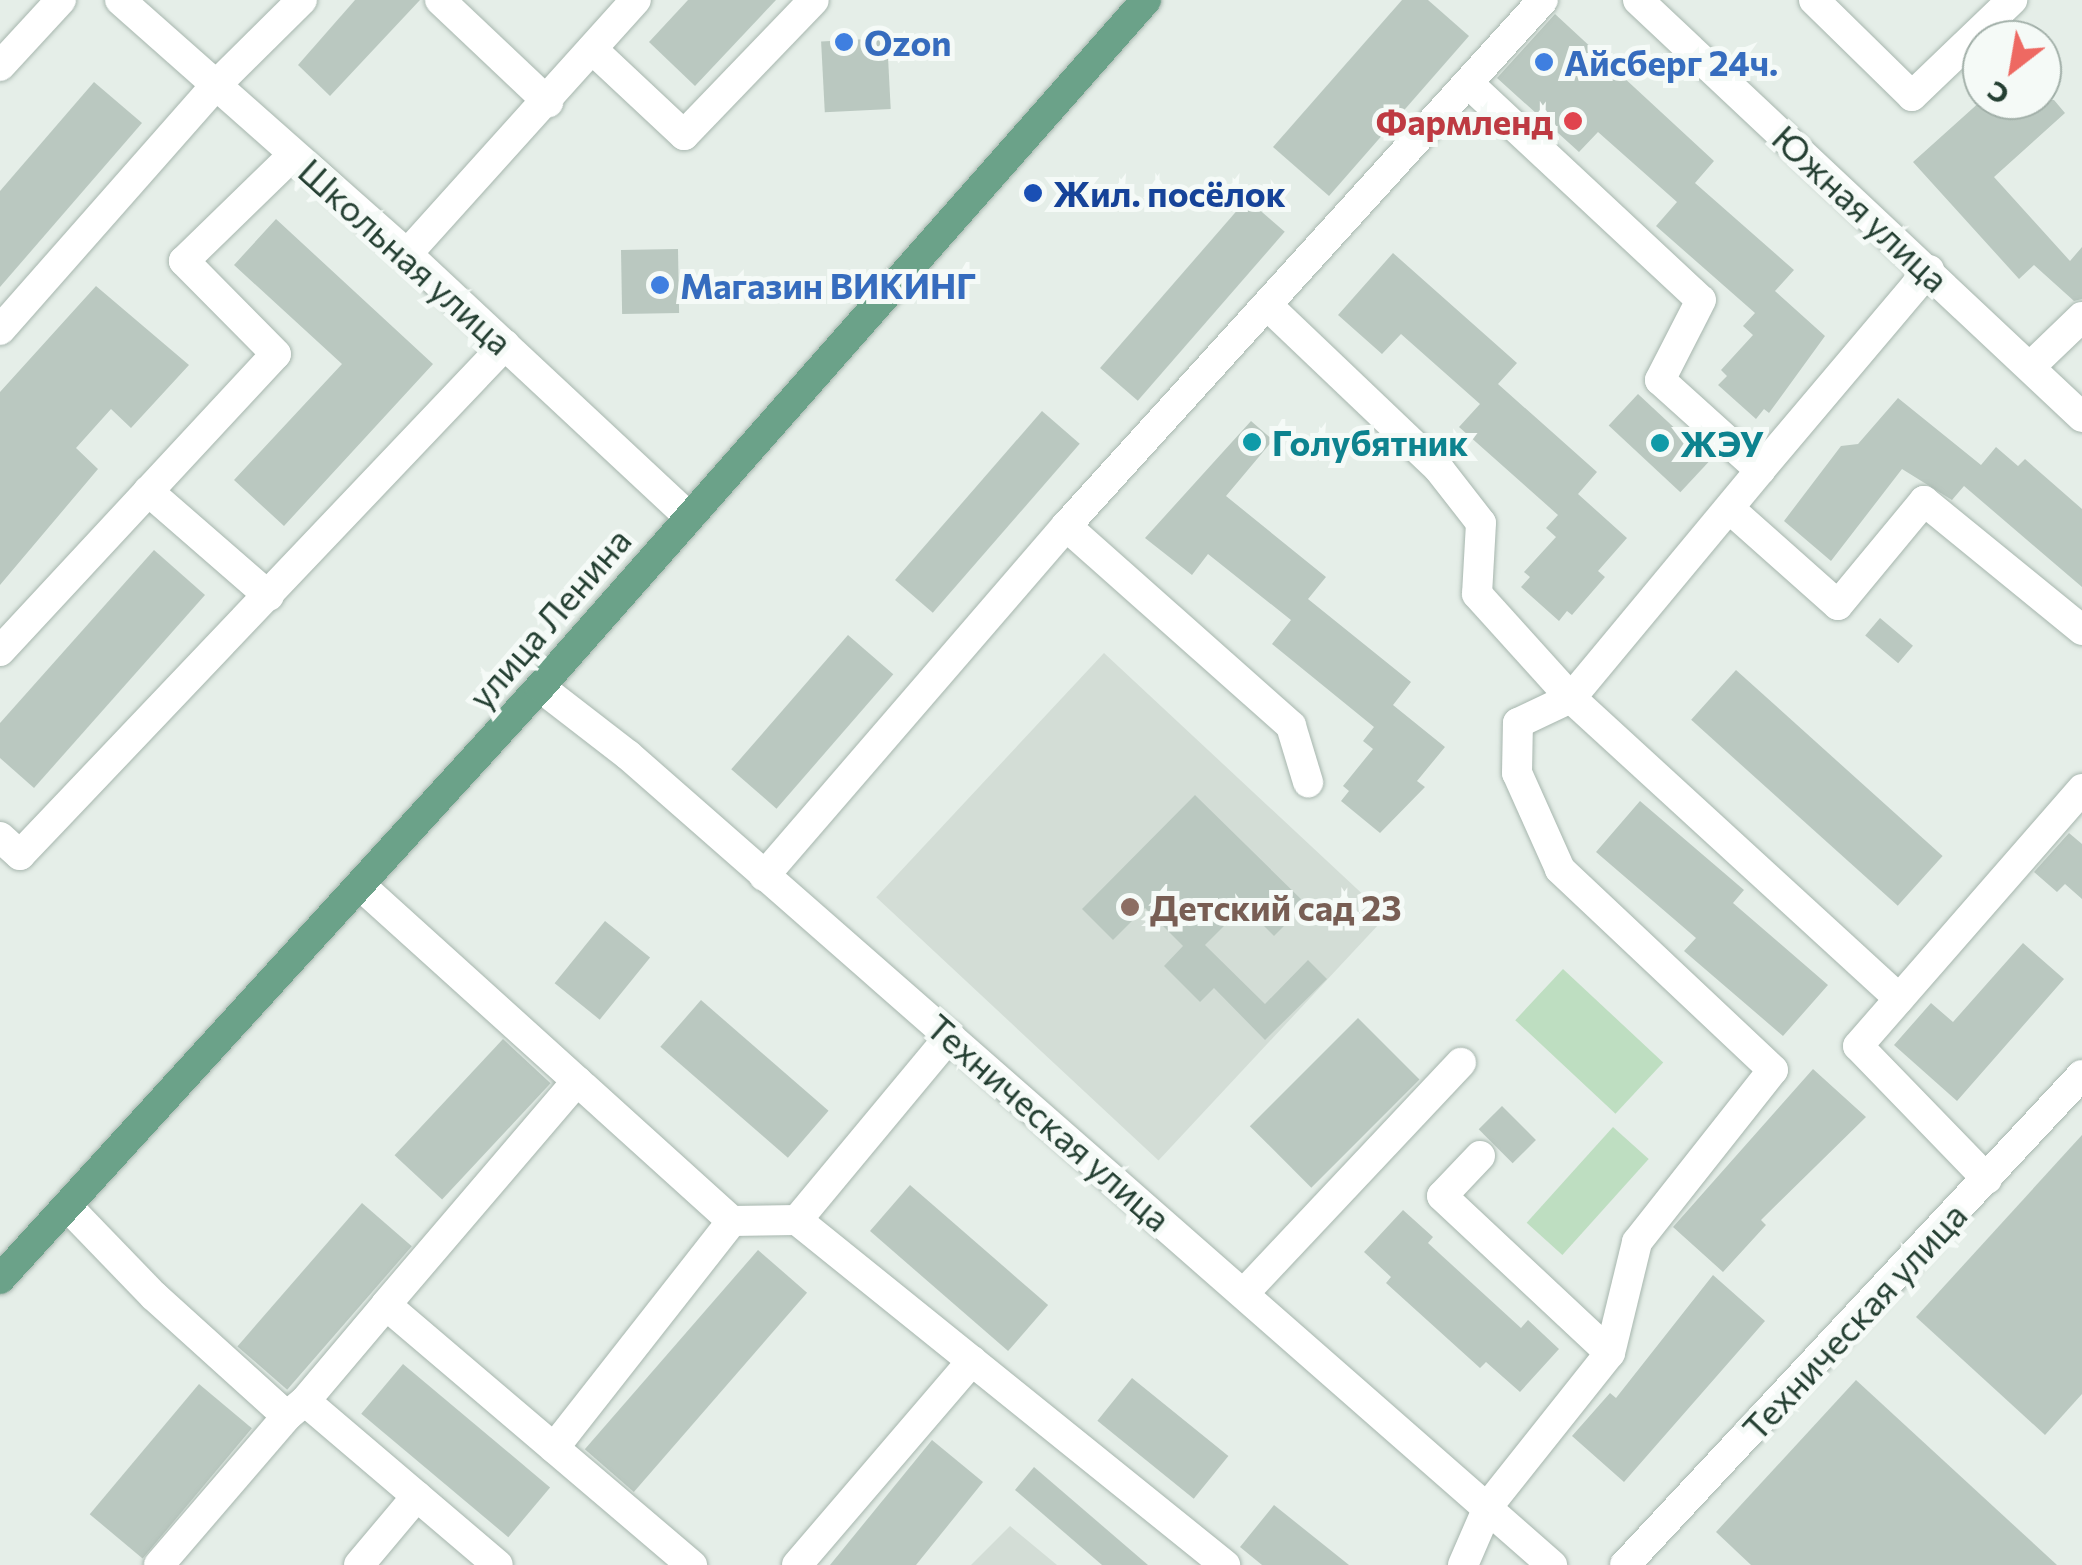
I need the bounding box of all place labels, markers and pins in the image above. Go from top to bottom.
place label: Ozon [864,21,952,63]
marker: Ozon [833,31,855,53]
place label: Айсберг 24ч. [1564,41,1778,83]
marker: Айсберг 24ч. [1533,51,1555,73]
place label: Фармленд [1376,100,1553,142]
marker: Фармленд [1562,110,1584,132]
place label: Жил. посёлок [1053,172,1286,214]
marker: Жил. посёлок [1022,182,1044,204]
place label: Магазин ВИКИНГ [680,264,976,306]
marker: Магазин ВИКИНГ [649,274,671,296]
place label: Голубятник [1272,421,1468,463]
place label: ЖЭУ [1680,422,1764,464]
marker: Голубятник [1241,431,1263,453]
marker: ЖЭУ [1649,432,1671,454]
place label: Детский сад 23 [1150,886,1402,928]
marker: Детский сад 23 [1119,896,1141,918]

